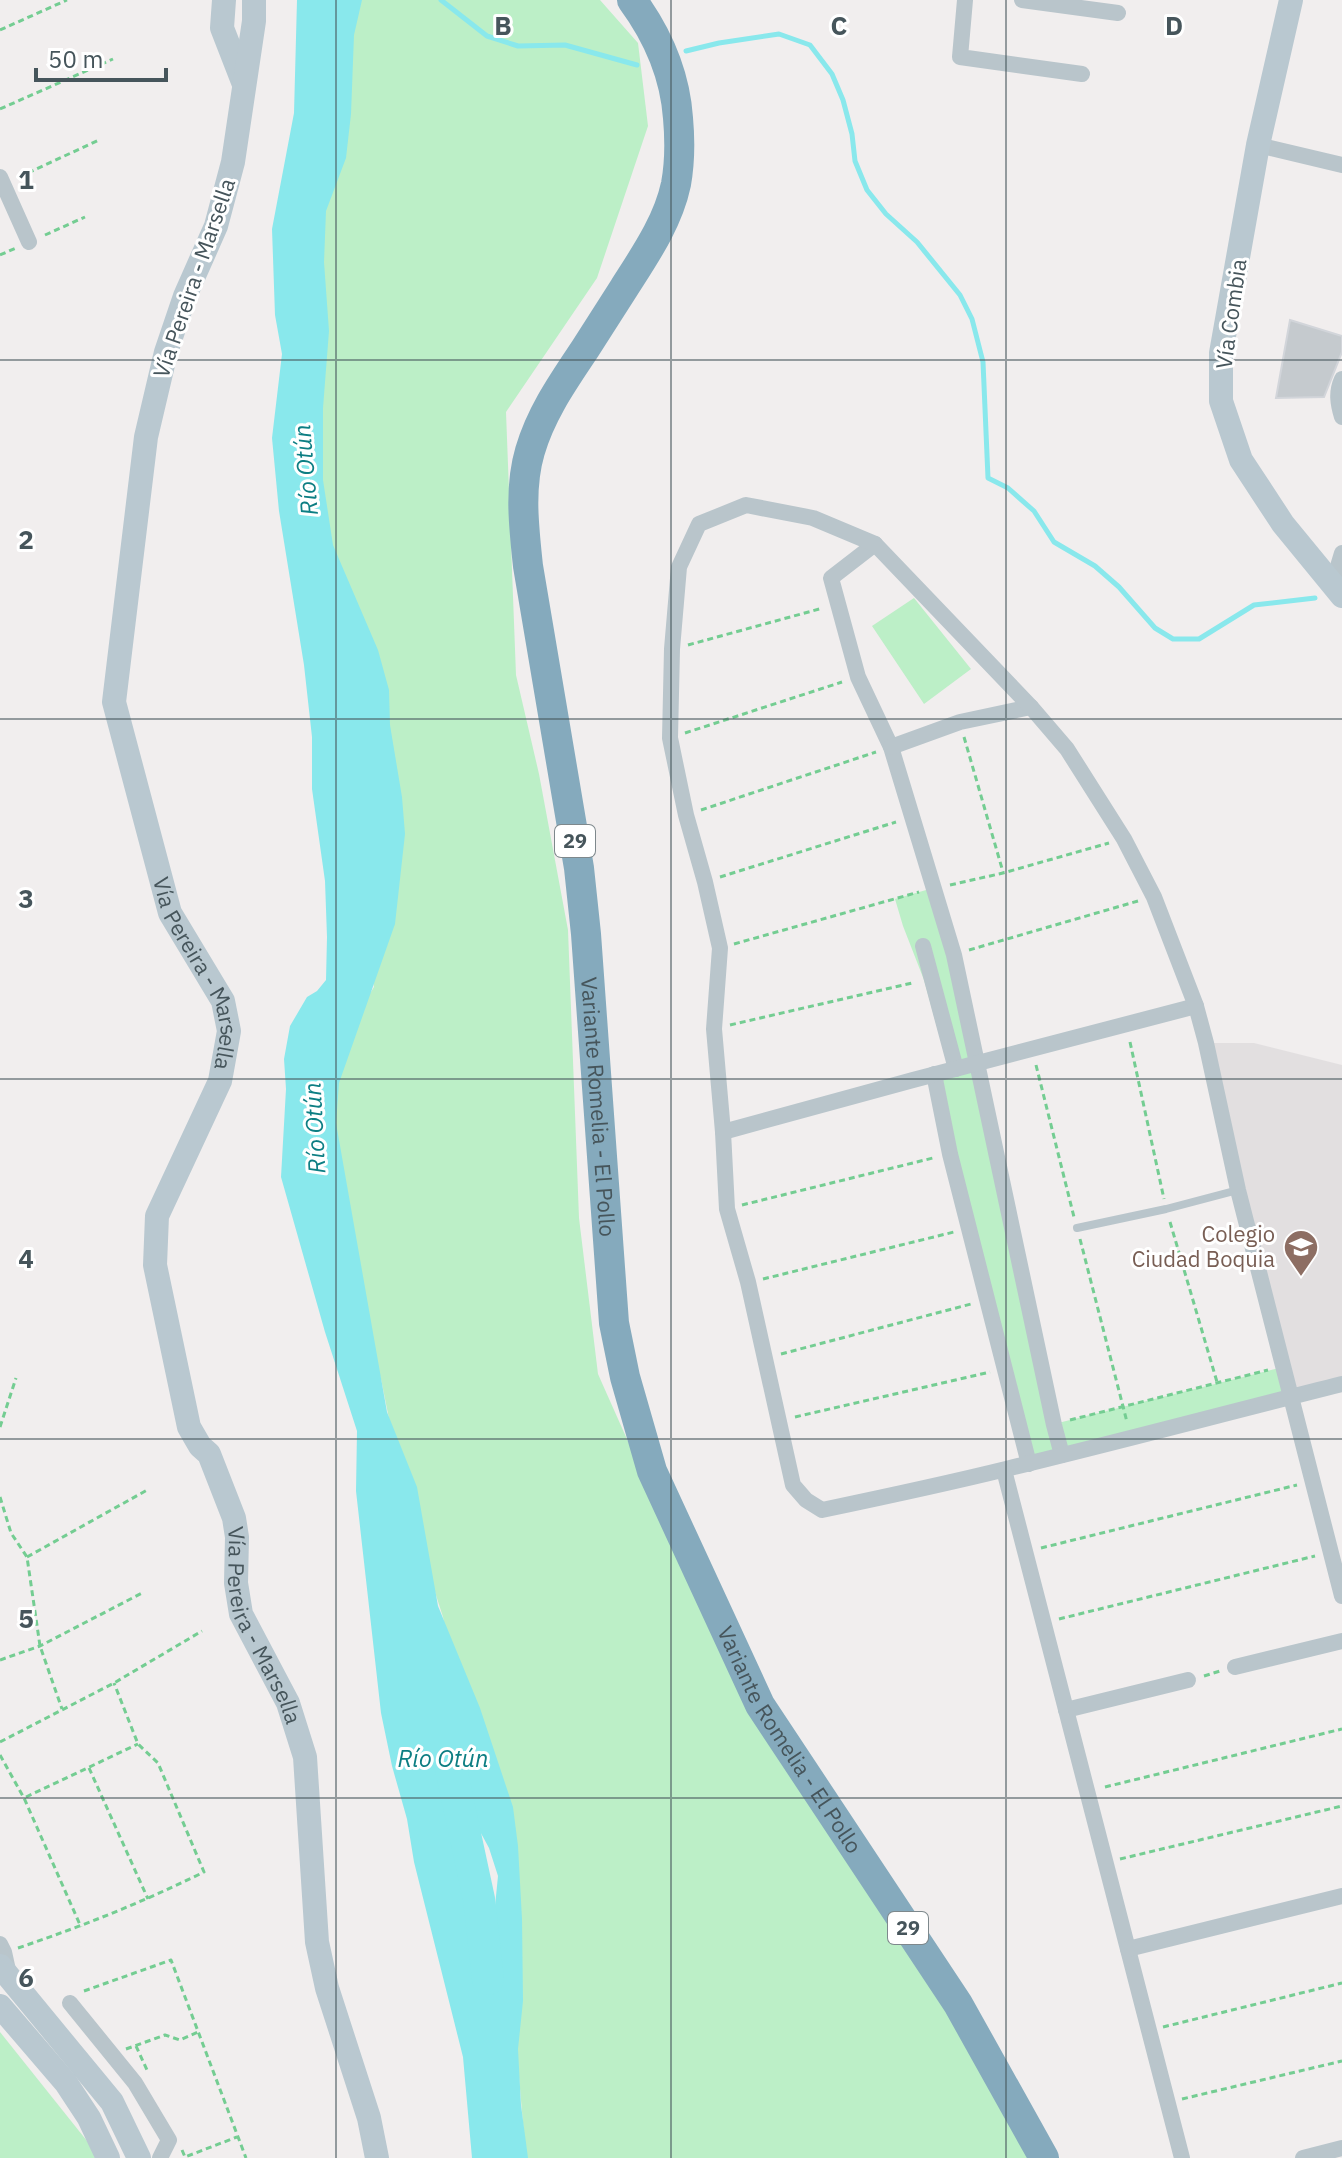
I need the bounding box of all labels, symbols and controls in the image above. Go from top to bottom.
text: B [494,8,512,42]
text: C [831,8,848,42]
text: D [1165,8,1183,42]
scale bar [36,32,166,82]
text: 50 m [48,43,103,75]
text: 1 [18,162,34,196]
street label: Vía Pereira - Marsella [146,174,241,382]
street label: Vía Combia [1208,257,1253,371]
water label: Río Otún [285,423,325,517]
text: 2 [18,522,34,556]
road number: 29 [555,825,595,857]
street label: Vía Pereira - Marsella [147,874,244,1073]
text: 3 [18,881,34,915]
street label: Variante Romelia - El Pollo [575,976,623,1238]
water label: Río Otún [296,1082,332,1174]
place label: Colegio Ciudad Boquia [1132,1219,1275,1273]
school or university icon: Colegio Ciudad Boquia [1282,1228,1320,1278]
text: 4 [18,1241,34,1275]
street label: Vía Pereira - Marsella [222,1524,309,1728]
text: 5 [18,1601,34,1635]
street label: Variante Romelia - El Pollo [711,1621,869,1859]
water label: Río Otún [397,1742,489,1774]
road number: 29 [888,1912,928,1944]
text: 6 [18,1960,34,1994]

